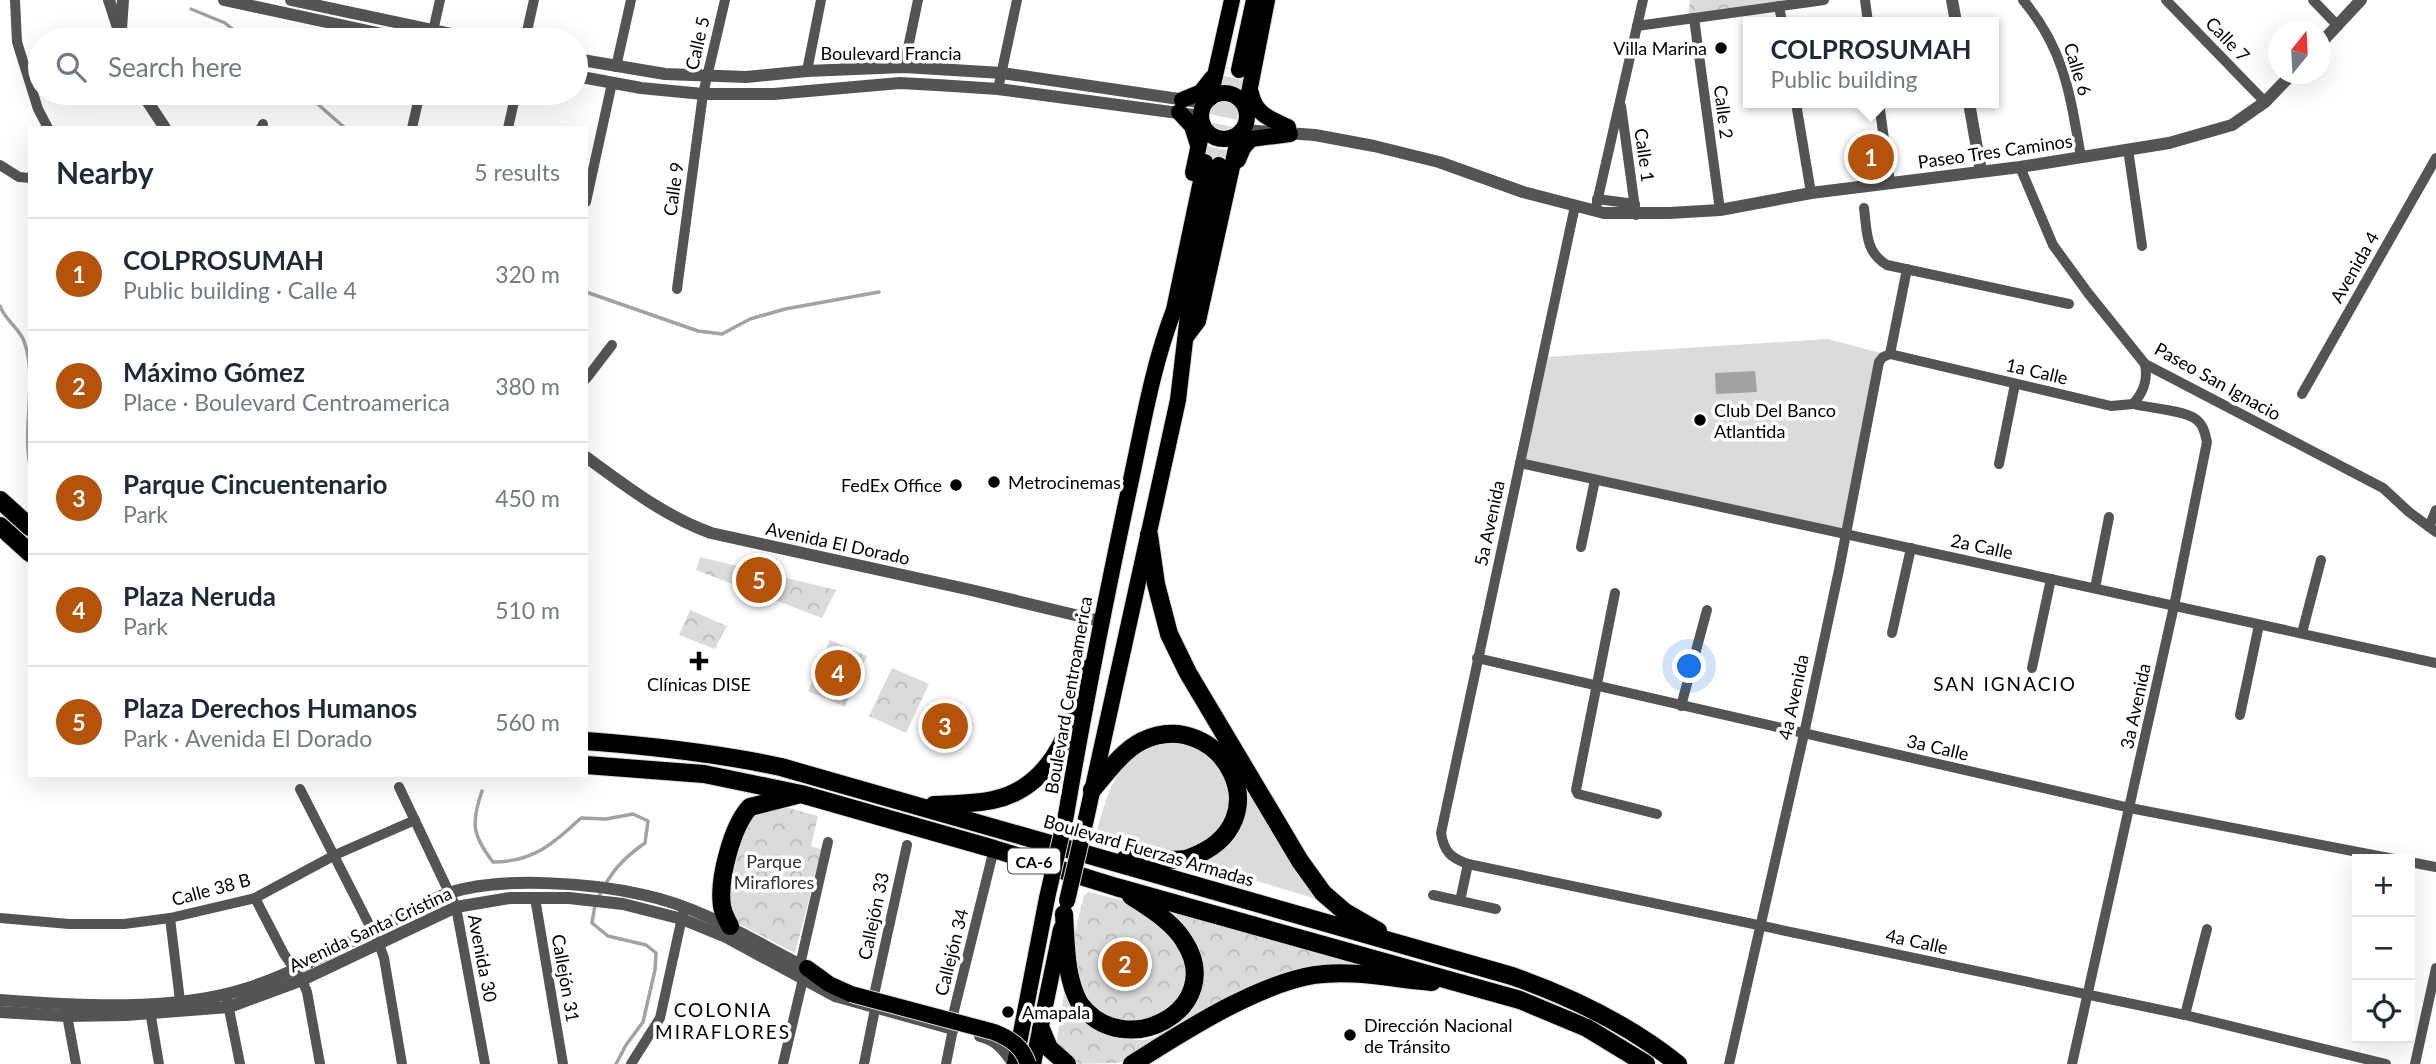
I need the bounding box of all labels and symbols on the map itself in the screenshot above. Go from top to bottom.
street label: Calle 7 [2201,12,2255,66]
street label: Calle 5 [680,14,714,72]
north arrow [2268,21,2331,84]
place label: Villa Marina [1613,37,1707,59]
marker: Villa Marina [1713,40,1729,56]
street label: Calle 6 [2060,40,2096,98]
street label: Boulevard Francia [821,42,961,64]
street label: Calle 2 [1710,84,1738,140]
street label: Calle 1 [1630,127,1660,183]
street label: Paseo Tres Caminos [1916,129,2074,173]
pin: 1 [1848,131,1894,183]
street label: Calle 9 [658,161,688,217]
street label: Avenida 4 [2325,228,2383,306]
street label: Paseo San Ignacio [2151,337,2285,425]
street label: 1a Calle [2004,353,2070,389]
place label: Club Del Banco Atlantida [1714,399,1836,442]
marker: Club Del Banco Atlantida [1692,412,1708,428]
place label: Metrocinemas [1008,471,1121,493]
place label: FedEx Office [841,474,942,496]
marker: Metrocinemas [986,474,1002,490]
marker: FedEx Office [948,477,964,493]
street label: 5a Avenida [1469,478,1509,568]
street label: Avenida El Dorado [764,517,912,569]
street label: 2a Calle [1949,529,2015,563]
pin: 5 [736,554,782,606]
street label: Boulevard Centroamerica [1040,595,1096,795]
pin: 4 [815,647,861,699]
your location [1672,649,1706,683]
marker: Clínicas DISE [689,651,709,671]
street label: 4a Avenida [1773,652,1813,742]
street label: 3a Avenida [2115,661,2155,751]
district label: SAN IGNACIO [1933,672,2077,695]
place label: Clínicas DISE [647,673,751,695]
pin: 3 [922,700,968,752]
street label: 3a Calle [1905,729,1971,765]
street label: Boulevard Fuerzas Armadas [1041,809,1257,891]
road number: CA-6 [1008,848,1060,874]
park label: Parque Miraflores [734,850,814,893]
street label: Calle 38 B [169,868,253,910]
street label: Callejón 33 [853,870,893,962]
street label: Avenida Santa Cristina [285,882,455,976]
street label: Callejón 34 [930,906,972,998]
street label: Avenida 30 [464,912,502,1004]
street label: 4a Calle [1884,924,1950,958]
street label: Callejón 31 [547,932,585,1024]
pin: 2 [1102,938,1148,990]
district label: COLONIA MIRAFLORES [655,998,791,1043]
place label: Amapala [1022,1001,1090,1023]
marker: Amapala [1000,1004,1016,1020]
place label: Dirección Nacional de Tránsito [1364,1014,1513,1057]
marker: Dirección Nacional de Tránsito [1342,1027,1358,1043]

